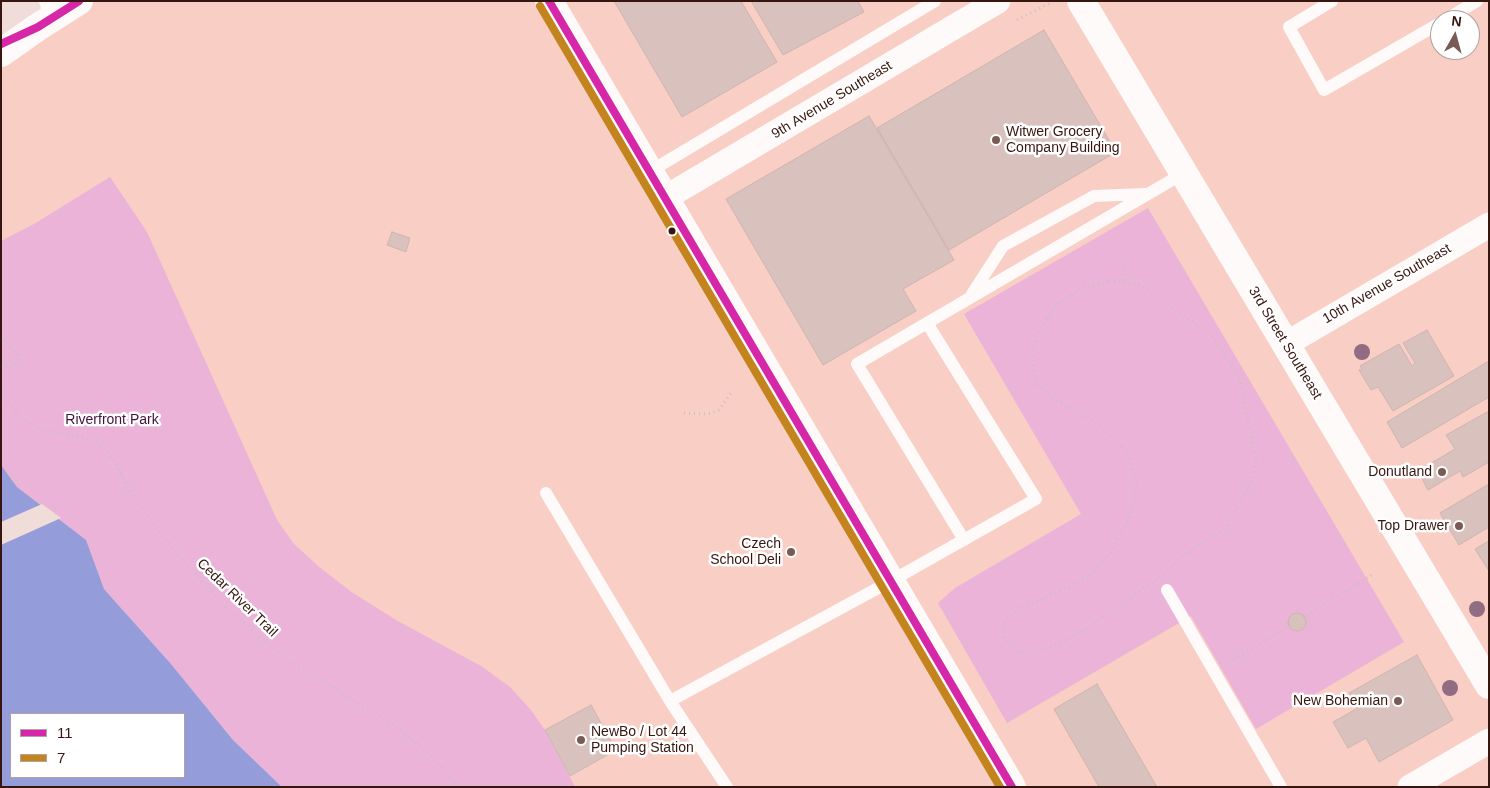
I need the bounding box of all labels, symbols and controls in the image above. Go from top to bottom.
north arrow [1430,10,1480,60]
text: N [1451,13,1463,30]
street label: 9th Avenue Southeast [769,57,895,143]
place label: Witwer Grocery Company Building [1006,124,1120,156]
marker: Witwer Grocery Company Building [990,134,1002,146]
unlabelled marker [667,226,677,236]
street label: 10th Avenue Southeast [1320,240,1454,328]
street label: 3rd Street Southeast [1245,284,1325,402]
park label: Riverfront Park [65,412,159,428]
place label: Donutland [1368,464,1432,480]
marker: Donutland [1436,466,1448,478]
place label: Top Drawer [1377,518,1449,534]
marker: Top Drawer [1453,520,1465,532]
place label: Czech School Deli [710,536,781,568]
marker: Czech School Deli [785,546,797,558]
street label: Cedar River Trail [193,555,281,641]
place label: New Bohemian [1293,693,1388,709]
marker: New Bohemian [1392,695,1404,707]
legend [10,713,185,778]
text: 11 [57,724,73,741]
place label: NewBo / Lot 44 Pumping Station [591,724,694,756]
marker: NewBo / Lot 44 Pumping Station [575,734,587,746]
text: 7 [57,749,65,766]

